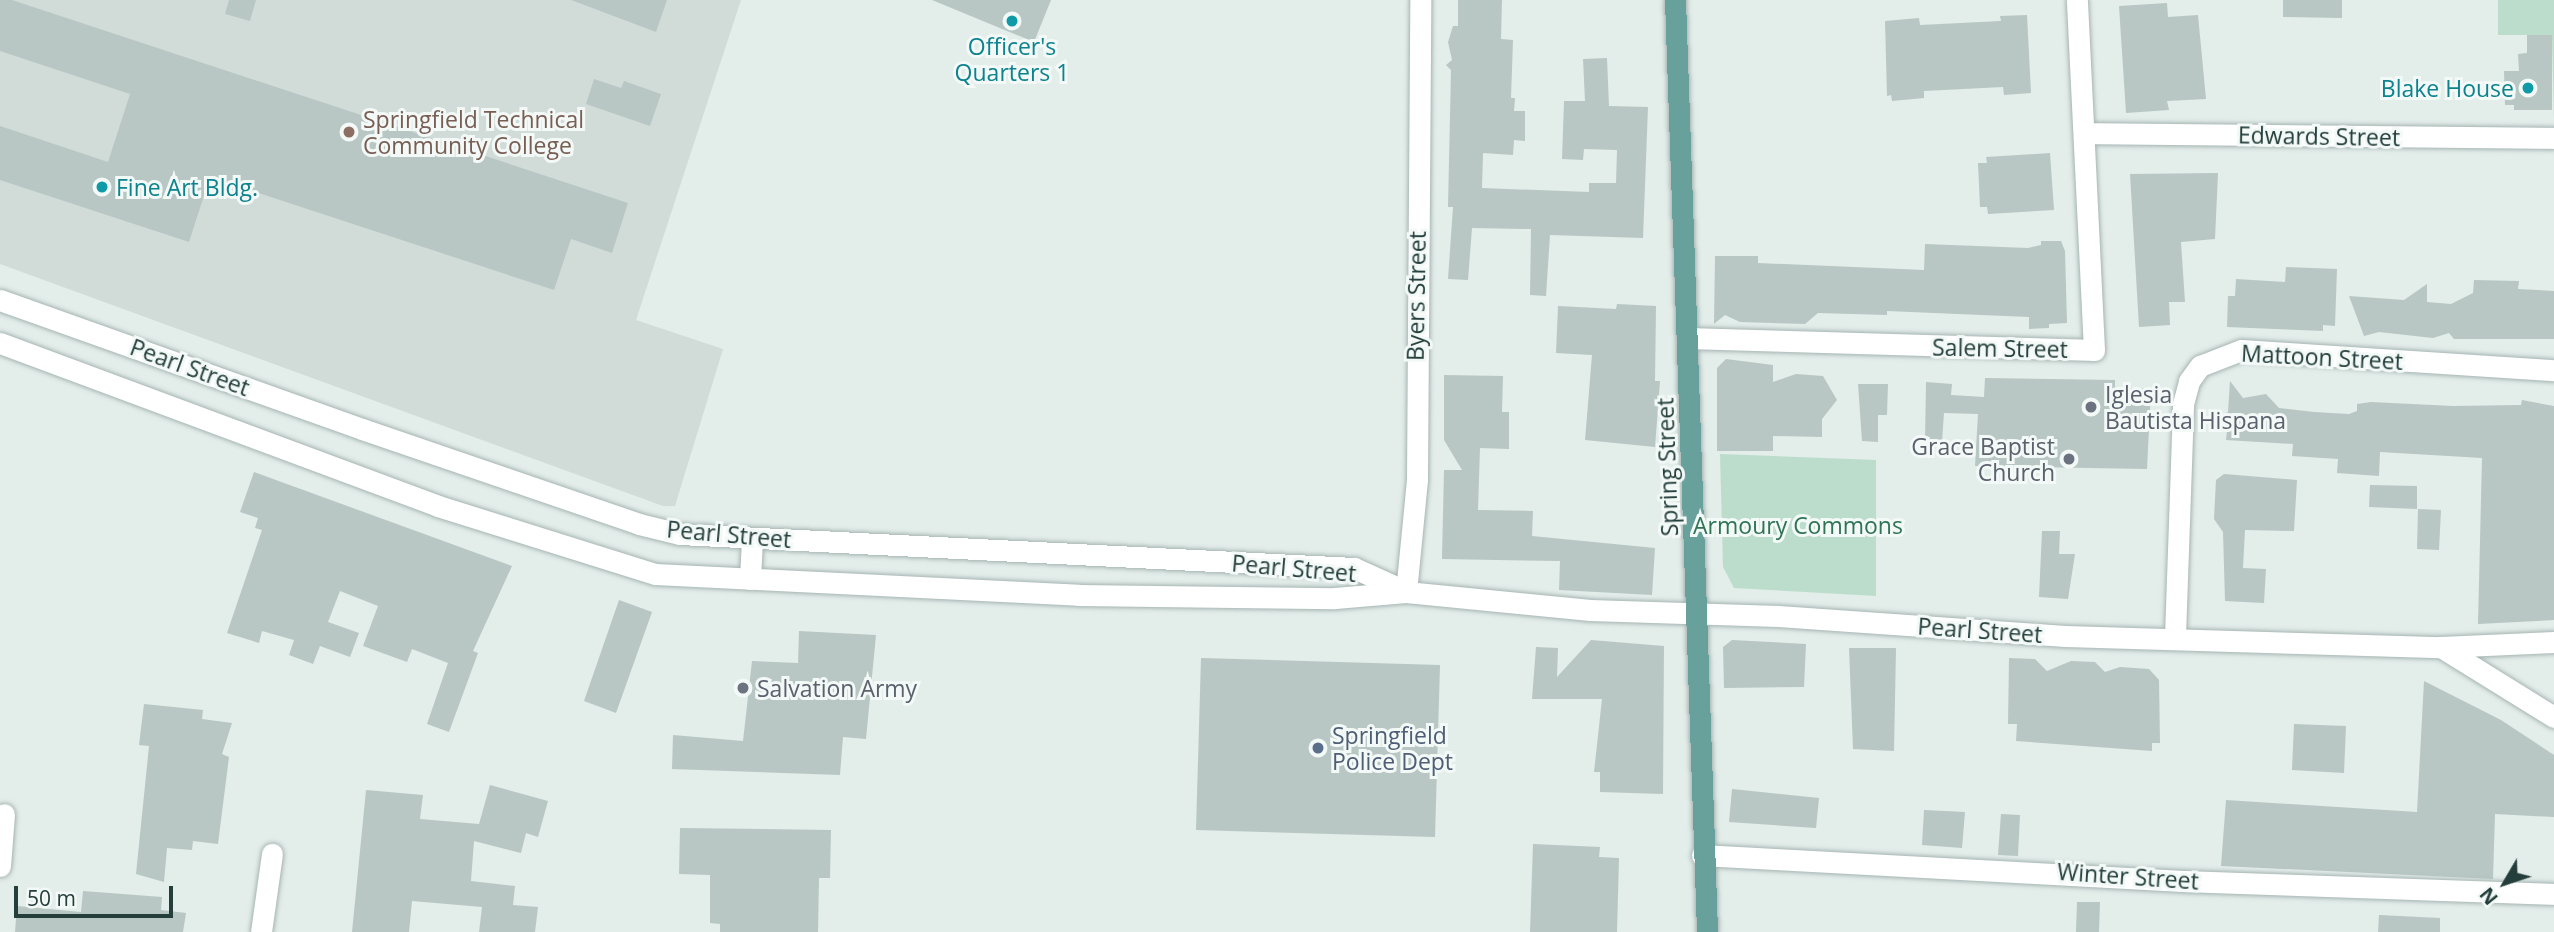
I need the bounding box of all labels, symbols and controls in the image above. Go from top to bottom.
marker: Officer's Quarters 1 [1004,13,1020,29]
place label: Officer's Quarters 1 [955,32,1069,86]
place label: Blake House [2381,74,2514,102]
marker: Blake House [2520,80,2536,96]
place label: Springfield Technical Community College [363,105,584,159]
street label: Edwards Street [2238,121,2400,151]
marker: Springfield Technical Community College [341,124,357,140]
place label: Fine Art Bldg. [116,173,258,201]
marker: Fine Art Bldg. [94,179,110,195]
street label: Byers Street [1401,231,1431,361]
street label: Pearl Street [127,333,253,401]
street label: Salem Street [1932,333,2068,363]
street label: Mattoon Street [2240,339,2404,375]
place label: Iglesia Bautista Hispana [2105,380,2286,434]
street label: Spring Street [1651,397,1683,537]
marker: Iglesia Bautista Hispana [2083,399,2099,415]
place label: Grace Baptist Church [1911,432,2055,486]
marker: Grace Baptist Church [2061,451,2077,467]
park label: Armoury Commons [1693,511,1903,539]
street label: Pearl Street [666,515,792,553]
street label: Pearl Street [1231,549,1357,587]
street label: Pearl Street [1917,612,2043,648]
place label: Salvation Army [757,674,917,702]
marker: Salvation Army [735,680,751,696]
place label: Springfield Police Dept [1332,721,1453,775]
marker: Springfield Police Dept [1310,740,1326,756]
north arrow [2470,848,2540,918]
street label: Winter Street [2056,857,2200,895]
scale bar [18,872,177,916]
text: N [2474,882,2504,910]
text: 50 m [27,884,76,912]

